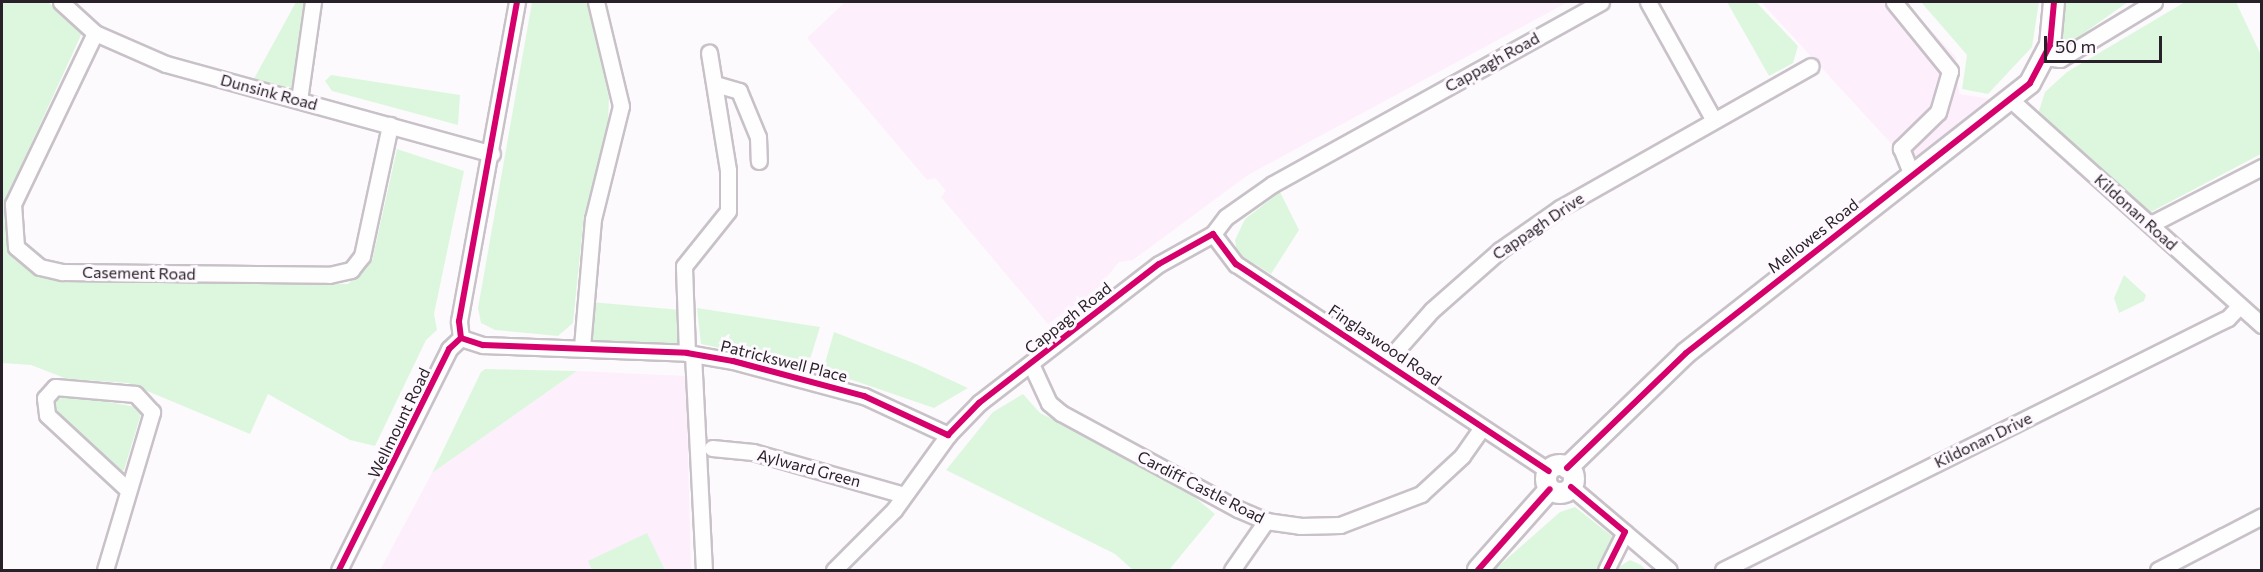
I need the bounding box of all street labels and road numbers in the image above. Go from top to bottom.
street label: Cappagh Road [1441,28,1543,96]
street label: Dunsink Road [218,70,320,114]
street label: Kildonan Road [2091,170,2181,254]
street label: Cappagh Drive [1489,188,1587,264]
street label: Mellowes Road [1764,195,1862,277]
street label: Casement Road [82,262,196,284]
street label: Cappagh Road [1021,278,1115,358]
street label: Finglaswood Road [1325,300,1445,390]
street label: Patrickswell Place [719,336,849,386]
street label: Wellmount Road [364,365,434,481]
street label: Kildonan Drive [1931,408,2035,472]
street label: Aylward Green [755,445,863,491]
street label: Cardiff Castle Road [1134,447,1268,527]

